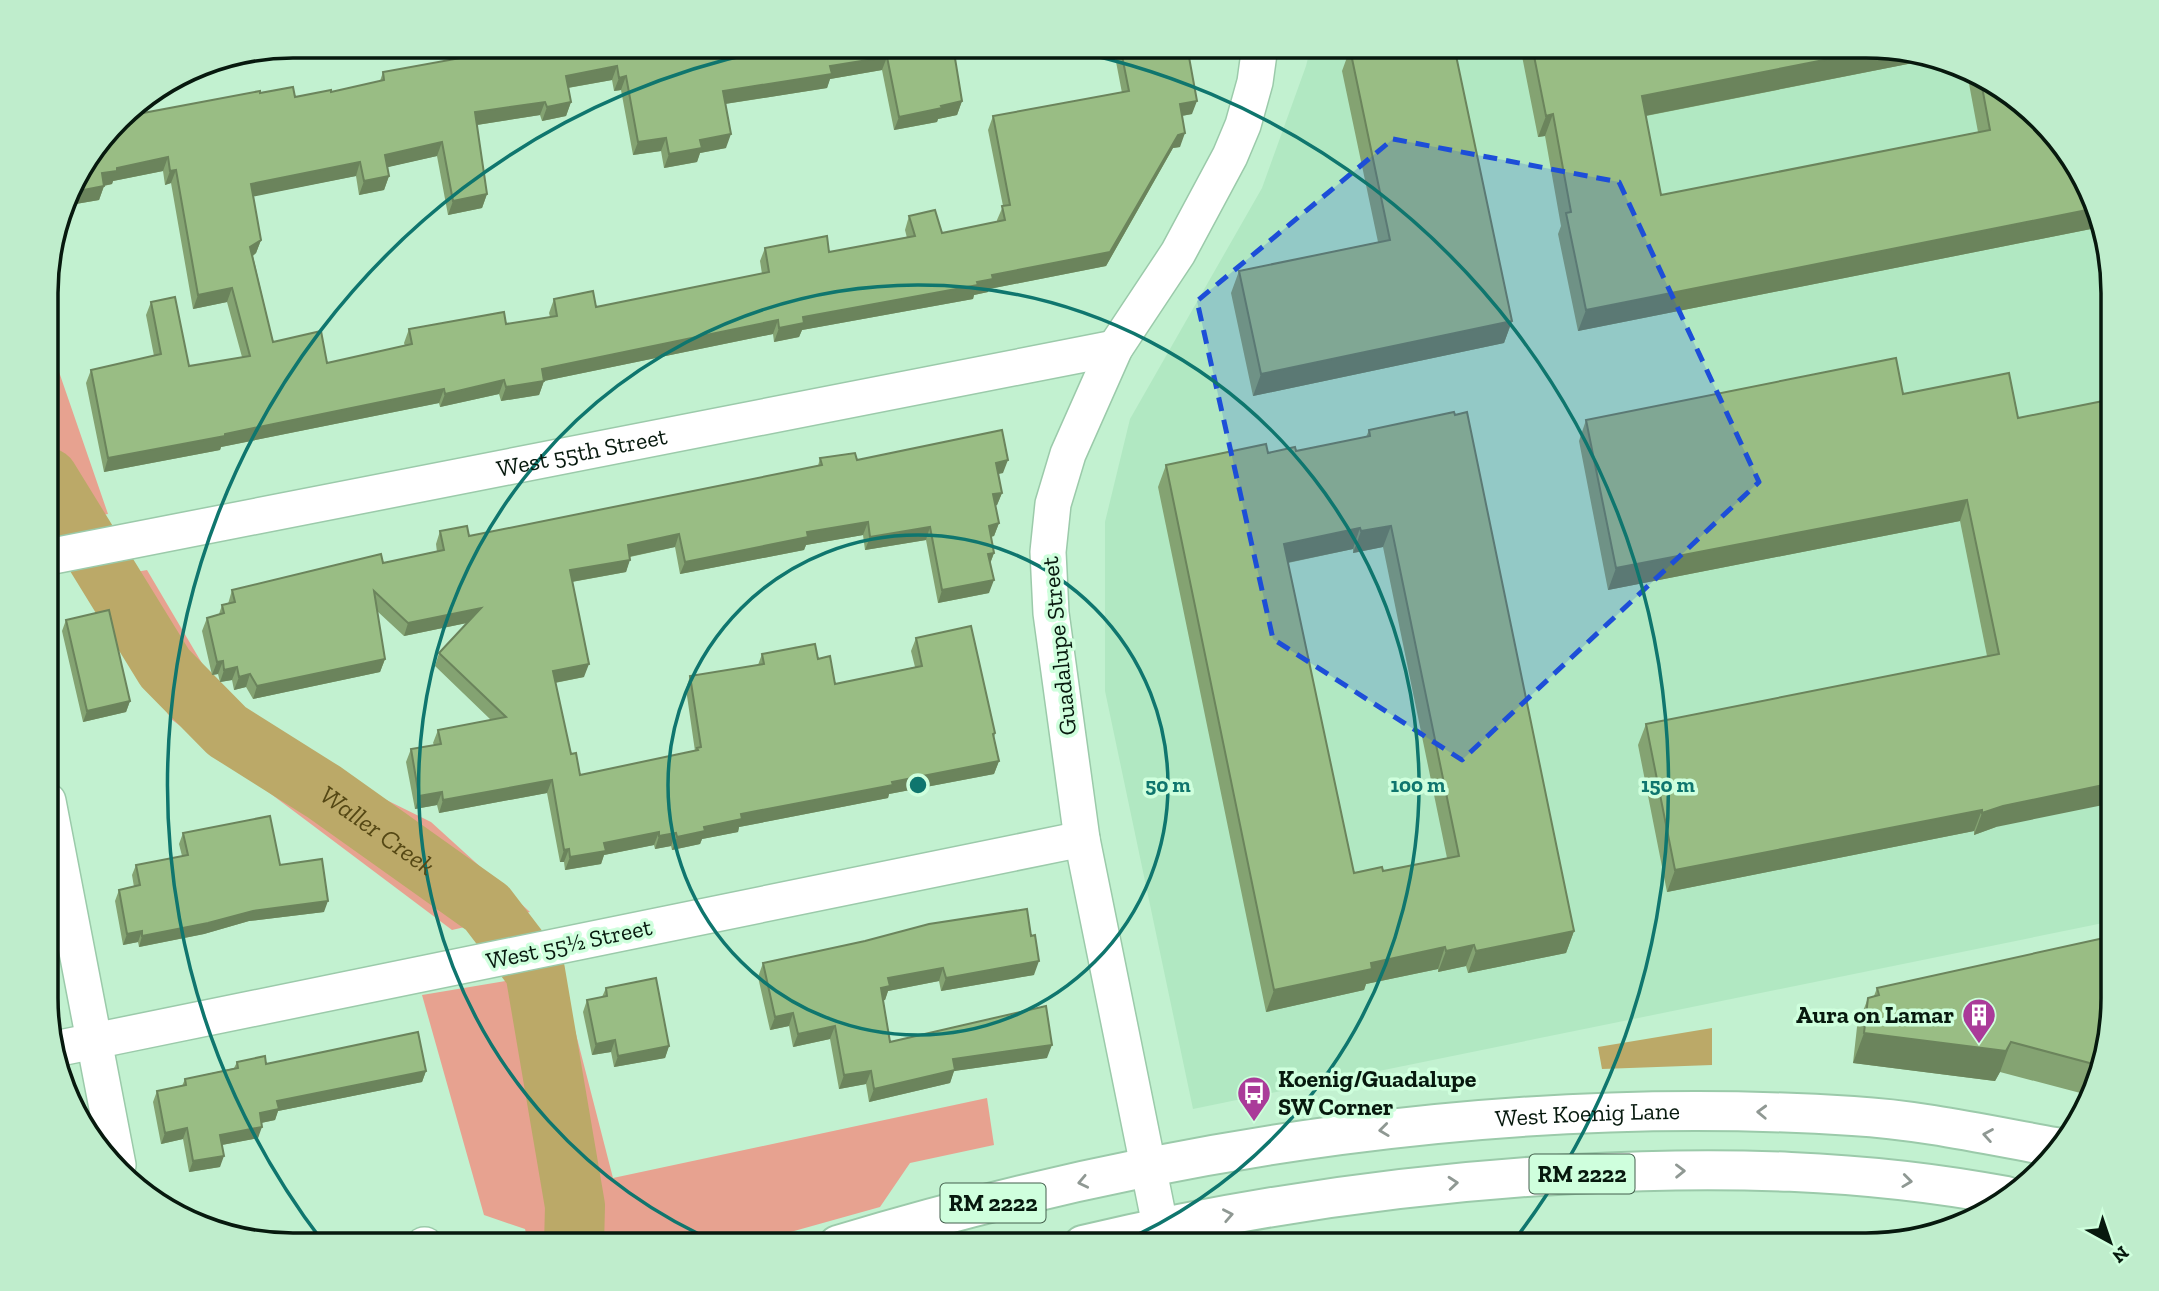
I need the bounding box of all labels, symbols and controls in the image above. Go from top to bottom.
street label: West 55th Street [494,421,669,483]
street label: Guadalupe Street [1035,555,1082,737]
text: 50 m [1145,772,1191,797]
text: 100 m [1391,772,1446,797]
text: 150 m [1641,772,1696,797]
centre of rings [906,773,930,797]
water label: Waller Creek [314,778,441,882]
street label: West 55½ Street [483,912,654,975]
building icon: Aura on Lamar [1960,996,1998,1045]
place label: Aura on Lamar [1796,1000,1954,1029]
place label: Koenig/Guadalupe SW Corner [1278,1064,1477,1121]
bus stop icon: Koenig/Guadalupe SW Corner [1235,1074,1273,1123]
street label: West Koenig Lane [1494,1096,1680,1133]
one-way arrow [1756,1105,1767,1120]
one-way arrow [1379,1123,1390,1138]
one-way arrow [1982,1128,1994,1143]
road number: RM 2222 [1530,1154,1634,1194]
one-way arrow [1675,1163,1686,1179]
one-way arrow [1901,1173,1913,1188]
one-way arrow [1077,1174,1089,1188]
one-way arrow [1448,1176,1459,1191]
road number: RM 2222 [940,1184,1046,1222]
north arrow [2075,1207,2145,1277]
one-way arrow [1222,1209,1234,1224]
text: N [2108,1241,2134,1268]

